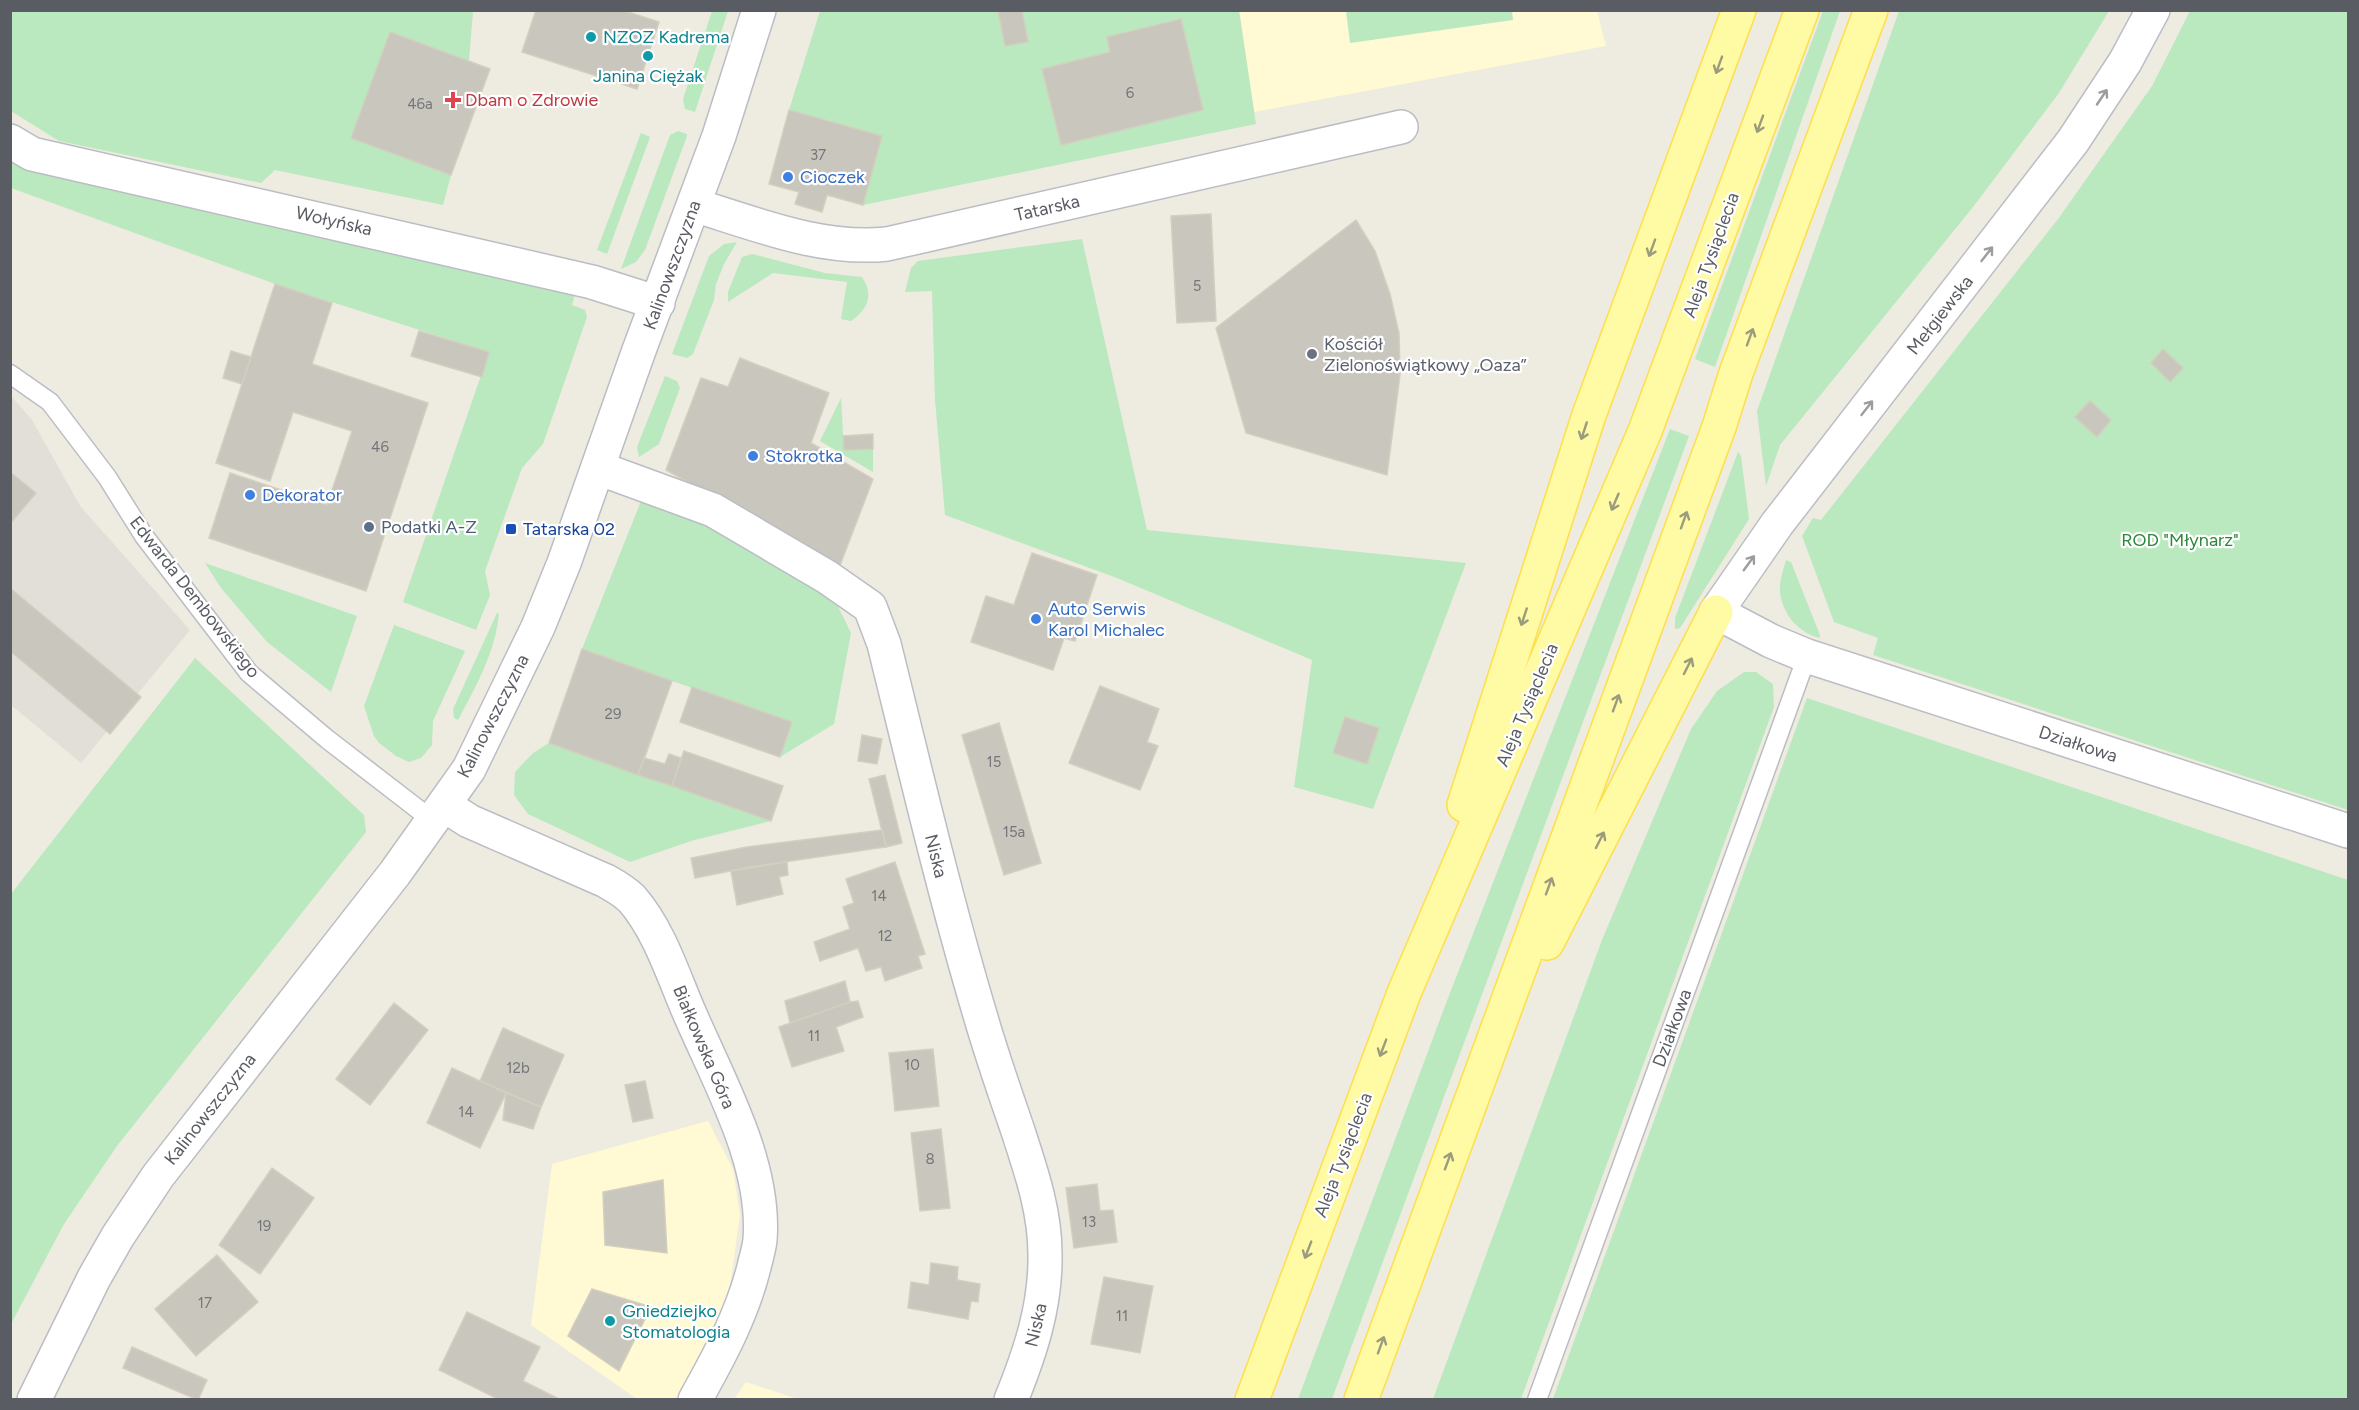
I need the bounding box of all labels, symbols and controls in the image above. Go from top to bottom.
place label: NZOZ Kadrema [603,26,729,48]
marker: NZOZ Kadrema [584,30,598,44]
marker: Janina Ciężak [641,49,655,63]
one-way arrow [1713,56,1724,74]
place label: Janina Ciężak [593,65,703,87]
house number: 6 [1126,84,1135,102]
place label: Dbam o Zdrowie [465,89,598,111]
one-way arrow [2096,89,2108,106]
marker: Dbam o Zdrowie [446,93,460,107]
house number: 46a [407,95,433,113]
one-way arrow [1754,115,1765,133]
house number: 37 [810,146,826,164]
place label: Cioczek [800,166,865,188]
marker: Cioczek [781,170,795,184]
street label: Aleja Tysiąclecia [1678,189,1744,321]
street label: Tatarska [1012,190,1082,226]
street label: Kalinowszczyzna [638,197,706,333]
street label: Wołyńska [294,202,374,240]
one-way arrow [1645,238,1656,257]
one-way arrow [1981,247,1993,263]
street label: Mełgiewska [1902,271,1978,359]
house number: 5 [1193,277,1201,295]
one-way arrow [1745,328,1756,346]
place label: Kościół Zielonoświątkowy „Oaza” [1324,333,1527,376]
marker: Kościół Zielonoświątkowy „Oaza” [1305,347,1319,361]
one-way arrow [1861,400,1874,416]
one-way arrow [1577,421,1588,440]
house number: 46 [371,438,389,456]
place label: Stokrotka [765,445,843,467]
marker: Stokrotka [746,449,760,463]
place label: Dekorator [262,484,342,506]
marker: Dekorator [243,488,257,502]
one-way arrow [1608,493,1619,511]
one-way arrow [1679,511,1690,530]
street label: Edwarda Dembowskiego [125,512,265,682]
place label: Podatki A-Z [381,516,477,538]
place label: Tatarska 02 [523,518,615,540]
marker: Podatki A-Z [362,520,376,534]
marker: Tatarska 02 [504,522,518,536]
park label: ROD "Młynarz" [2121,529,2239,551]
one-way arrow [1743,556,1755,572]
place label: Auto Serwis Karol Michalec [1048,598,1165,641]
one-way arrow [1518,607,1529,626]
marker: Auto Serwis Karol Michalec [1029,612,1043,626]
street label: Aleja Tysiąclecia [1491,640,1563,770]
street label: Kalinowszczyzna [452,650,534,782]
one-way arrow [1683,657,1695,675]
one-way arrow [1612,694,1623,713]
house number: 29 [605,705,621,723]
street label: Działkowa [2036,721,2120,767]
house number: 15 [987,753,1001,771]
house number: 15a [1003,823,1025,841]
one-way arrow [1594,831,1606,849]
street label: Niska [920,832,952,880]
one-way arrow [1544,877,1555,896]
house number: 14 [871,887,887,905]
house number: 12 [878,927,892,945]
street label: Białkowska Góra [668,982,740,1112]
street label: Działkowa [1648,986,1696,1070]
house number: 11 [808,1027,820,1045]
one-way arrow [1377,1038,1388,1057]
street label: Kalinowszczyzna [160,1049,260,1169]
house number: 10 [904,1056,920,1074]
house number: 12b [506,1059,530,1077]
street label: Aleja Tysiąclecia [1309,1089,1377,1221]
house number: 14 [458,1103,474,1121]
house number: 8 [925,1150,935,1168]
one-way arrow [1443,1152,1454,1171]
house number: 13 [1082,1213,1096,1231]
house number: 19 [257,1217,271,1235]
one-way arrow [1301,1240,1312,1259]
house number: 17 [198,1294,212,1312]
place label: Gniedziejko Stomatologia [622,1300,730,1343]
street label: Niska [1020,1301,1052,1349]
house number: 11 [1116,1307,1128,1325]
marker: Gniedziejko Stomatologia [603,1314,617,1328]
one-way arrow [1376,1336,1387,1354]

